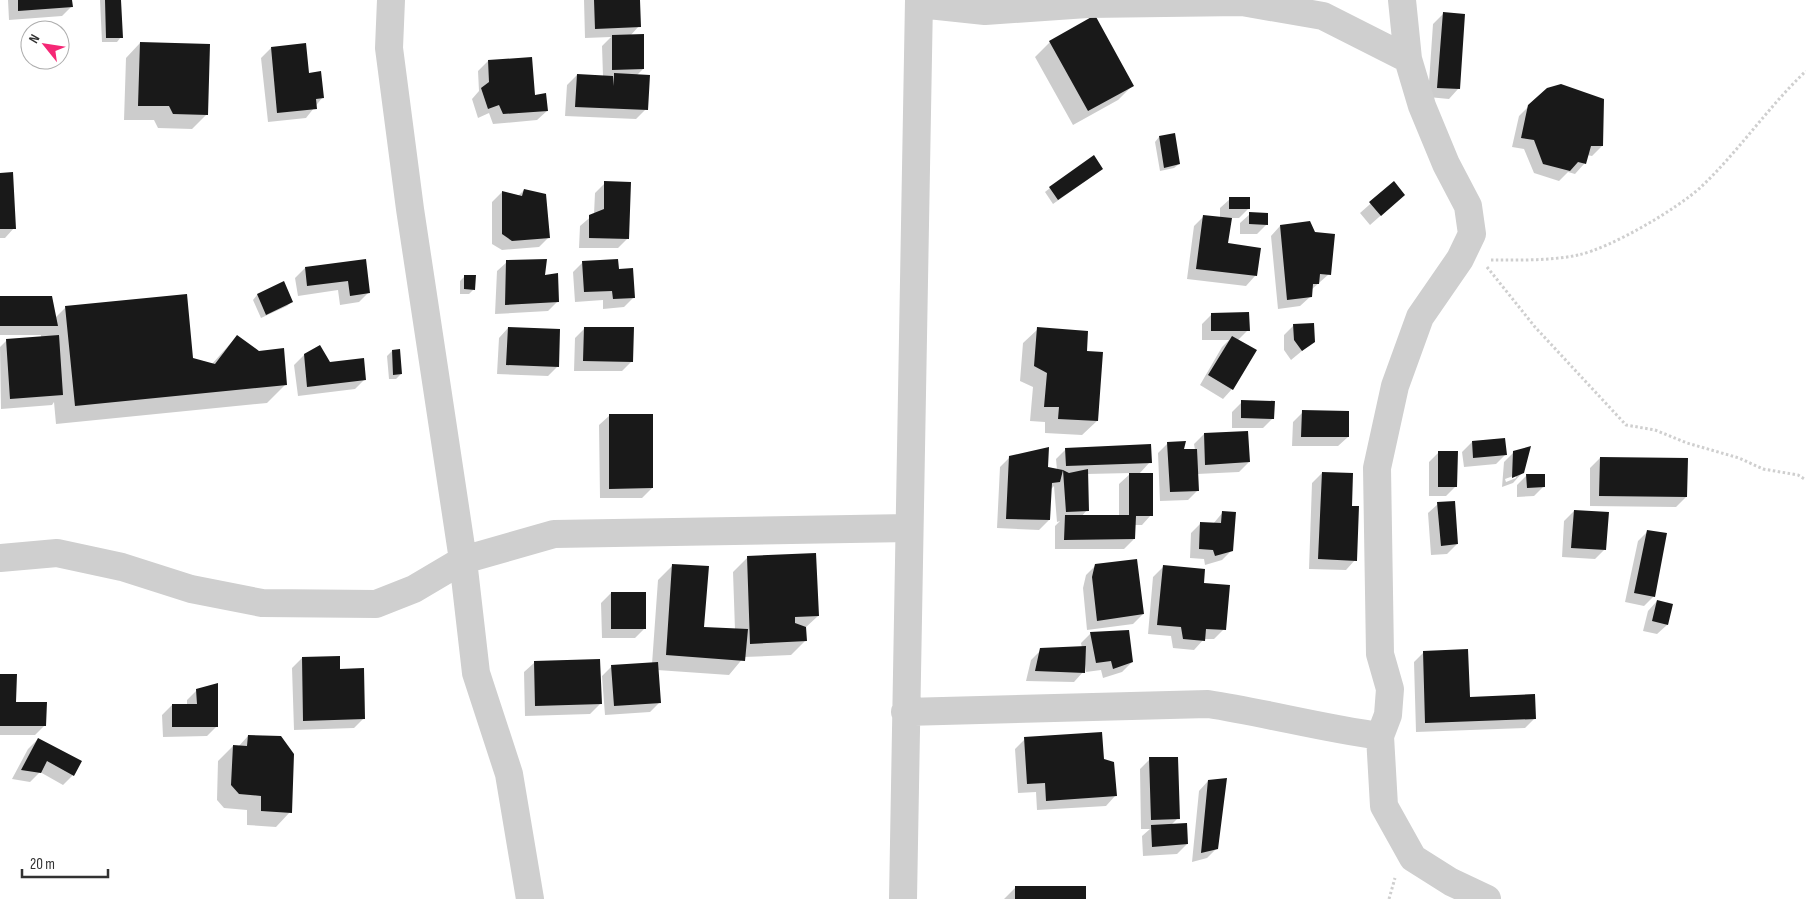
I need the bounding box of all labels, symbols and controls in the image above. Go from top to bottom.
north arrow [20,20,70,70]
text: N [25,31,43,46]
scale bar [22,846,109,878]
text: 20 m [30,855,55,874]

